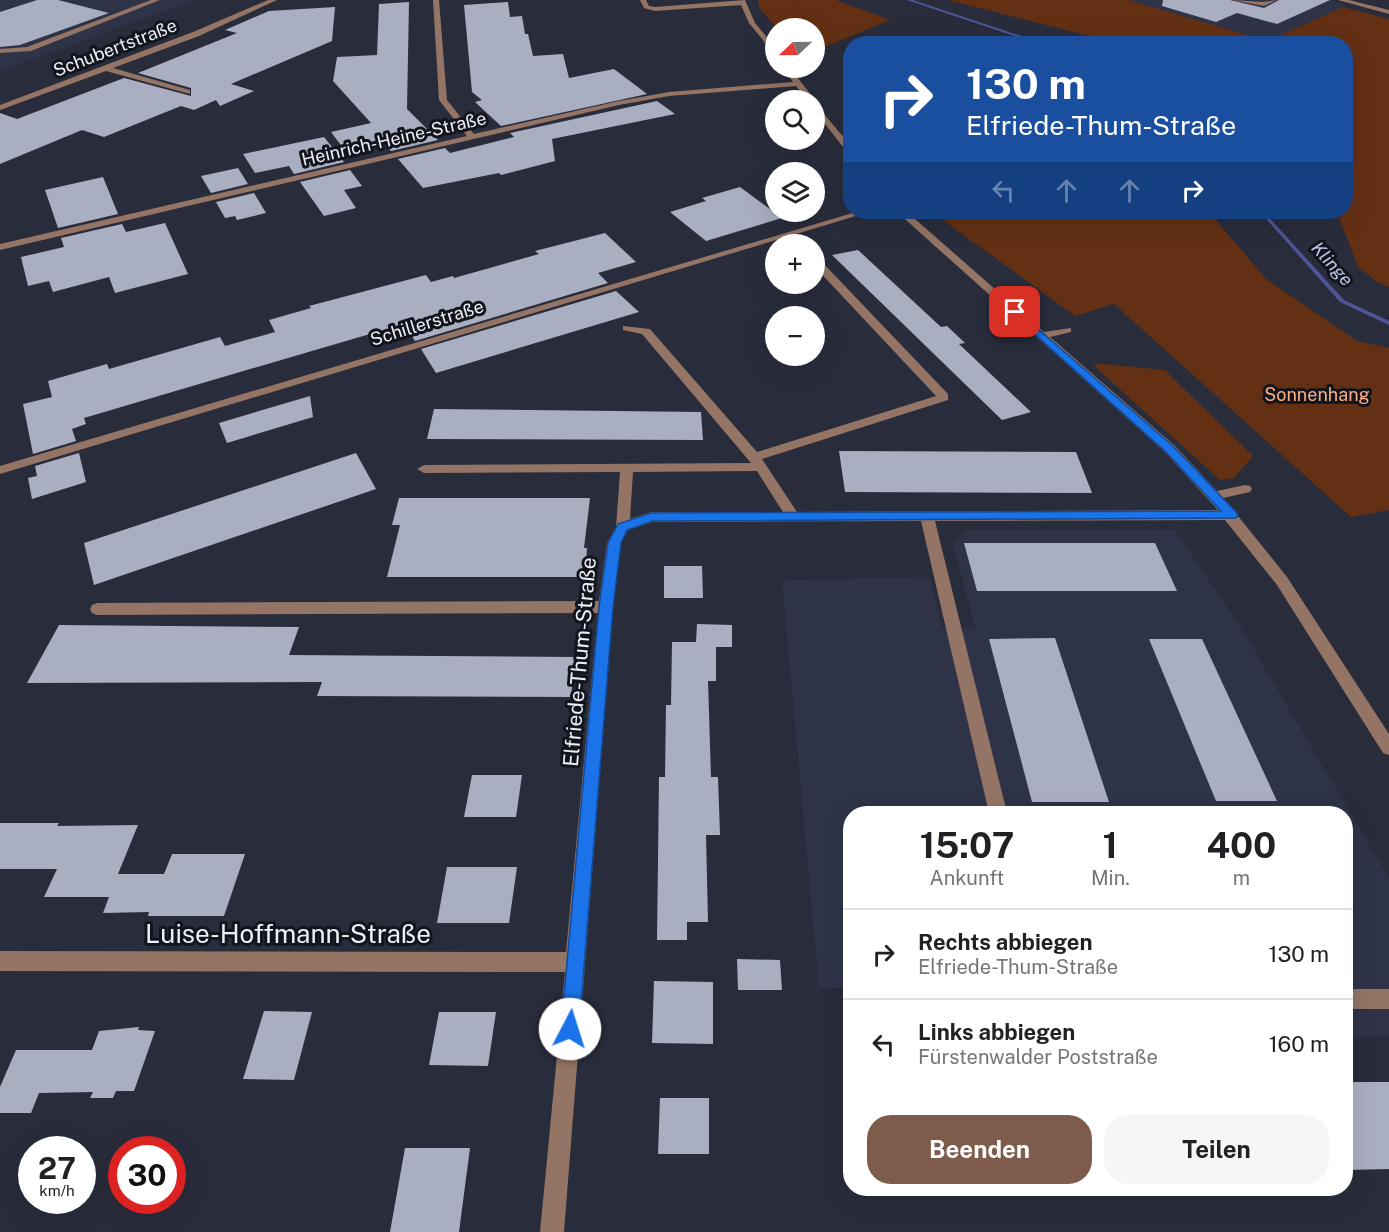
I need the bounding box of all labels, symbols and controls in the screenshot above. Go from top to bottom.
street label: Schubertstraße [50,14,180,81]
north arrow [765,18,825,78]
map controls [765,18,825,366]
text: 130 m [966,59,1086,108]
icon: right [867,60,945,138]
button: search [765,90,825,150]
street label: Heinrich-Heine-Straße [299,107,488,170]
text: Elfriede-Thum-Straße [966,109,1236,141]
button: layers [765,162,825,222]
icon: left [987,174,1020,207]
icon: ahead [1050,174,1083,207]
icon: ahead [1113,174,1146,207]
icon: right [1176,174,1209,207]
button: + [765,234,825,294]
water label: Klinge [1307,237,1358,290]
pin [989,286,1040,337]
street label: Schillerstraße [368,295,486,350]
icon: arrive [998,295,1031,328]
button: − [765,306,825,366]
park label: Sonnenhang [1264,384,1370,405]
street label: Elfriede-Thum-Straße [558,556,601,768]
text: 15:07 [920,824,1014,866]
text: 1 [1103,824,1118,866]
text: 400 [1206,824,1276,866]
text: Ankunft [930,866,1004,890]
text: Min. [1091,866,1130,890]
text: m [1233,866,1250,890]
street label: Luise-Hoffmann-Straße [145,918,431,949]
text: Rechts abbiegen [918,929,1093,955]
icon: right [867,938,900,971]
text: 130 m [1268,941,1329,967]
text: Elfriede-Thum-Straße [918,955,1118,979]
position arrow [538,997,602,1061]
text: Links abbiegen [918,1019,1075,1045]
icon: left [867,1028,900,1061]
text: 160 m [1269,1031,1329,1057]
text: Fürstenwalder Poststraße [918,1045,1158,1069]
button: Beenden [867,1115,1092,1184]
button: Teilen [1104,1115,1329,1184]
speed limit sign: 30 [108,1136,186,1214]
text: 27 [38,1150,76,1186]
text: km/h [39,1182,75,1199]

